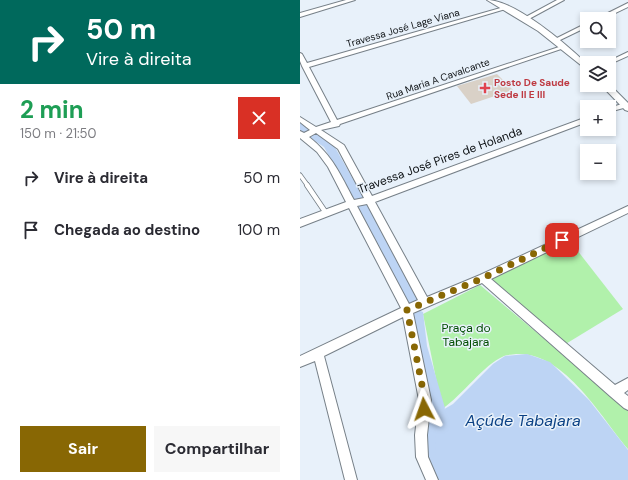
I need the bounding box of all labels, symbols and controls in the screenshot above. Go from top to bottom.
street label: Travessa José Lage Viana [345,6,461,50]
text: 50 m [86,11,156,48]
map controls [580,12,616,180]
button: search [580,12,616,48]
icon: right [20,16,72,68]
text: Vire à direita [86,47,192,71]
street label: Rua Maria A Cavalcante [385,55,492,103]
button: layers [580,56,616,92]
place label: Posto De Saude Sede II E III [494,76,570,101]
marker: Posto De Saude Sede II E III [479,82,491,94]
text: 2 min [20,94,83,125]
button: close [238,97,280,139]
button: + [580,100,616,136]
street label: Travessa José Pires de Holanda [356,123,524,197]
text: 150 m · 21:50 [20,125,96,142]
button: − [580,144,616,180]
icon: right [20,167,42,189]
text: Vire à direita [54,168,148,188]
text: 50 m [243,168,280,188]
icon: arrive [20,219,42,241]
text: Chegada ao destino [54,220,200,240]
text: 100 m [237,220,280,240]
pin [545,223,579,257]
icon: arrive [551,229,573,251]
park label: Praça do Tabajara [441,320,491,350]
position arrow [403,388,445,430]
water label: Açúde Tabajara [464,410,581,431]
button: Sair [20,426,146,472]
button: Compartilhar [154,426,280,472]

